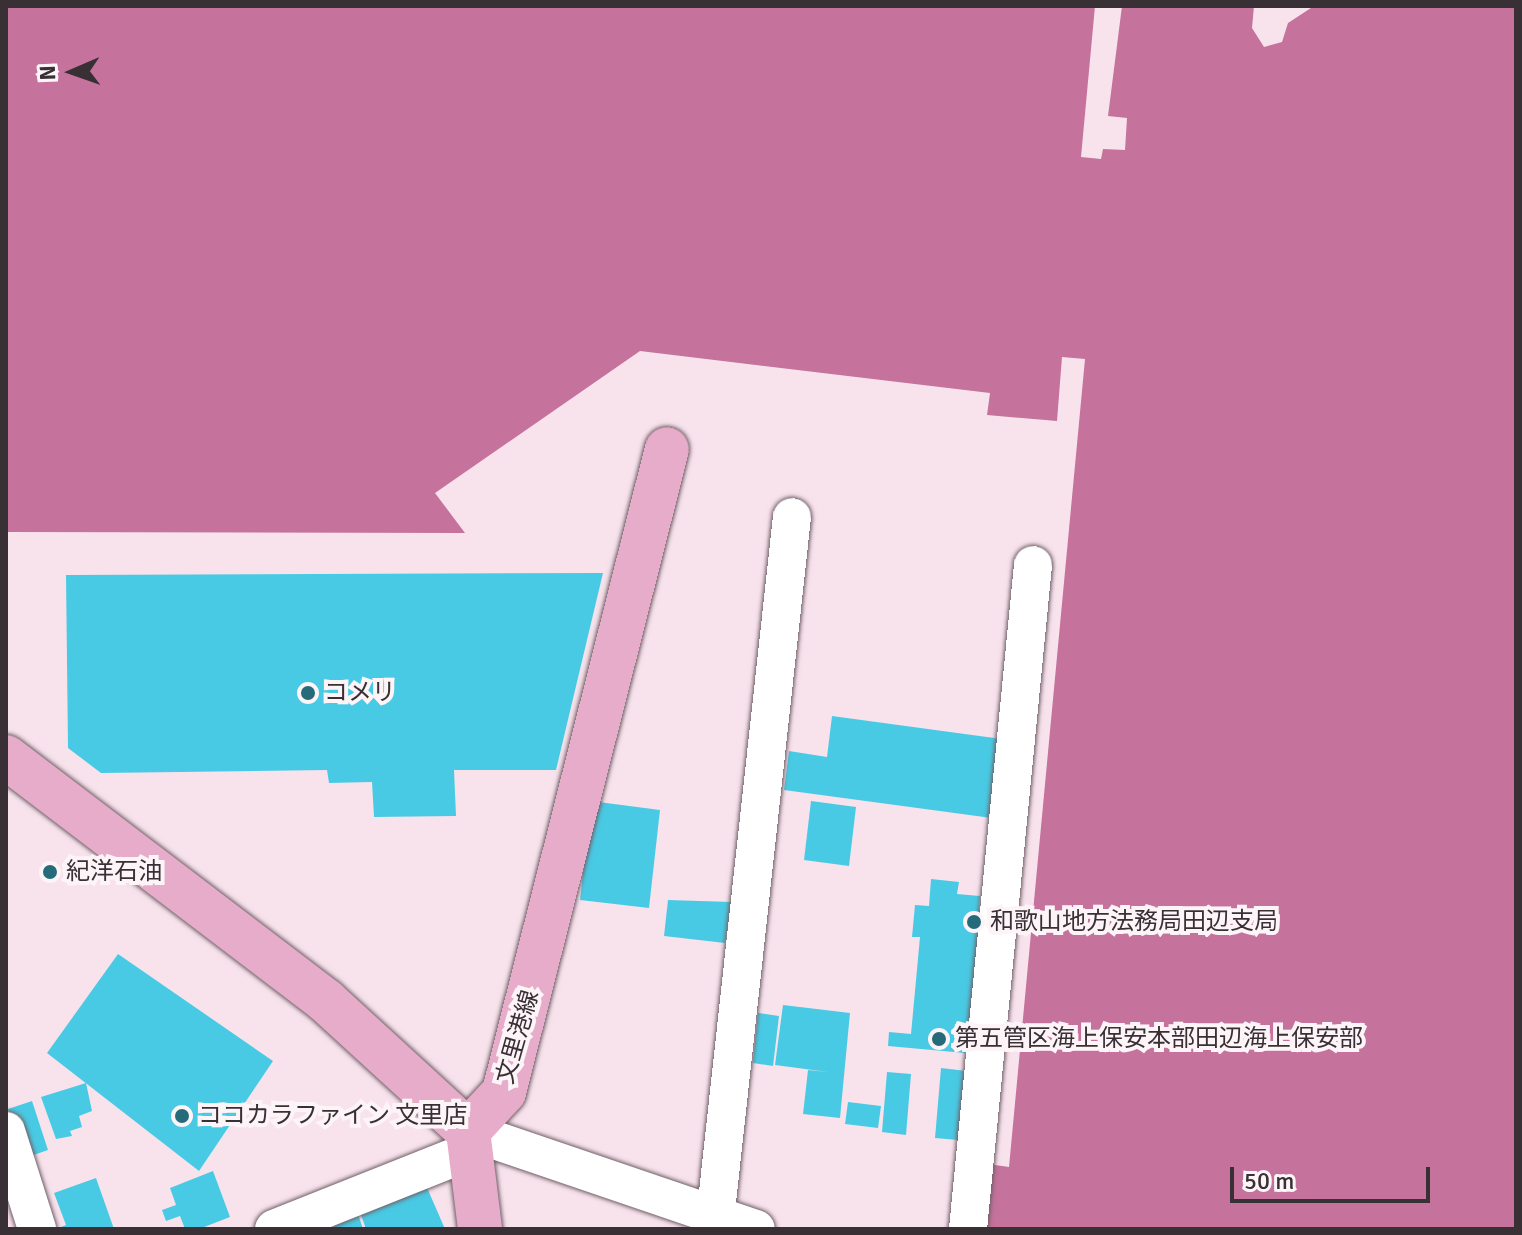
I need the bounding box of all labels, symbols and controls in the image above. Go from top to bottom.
north arrow [32,32,112,112]
text: N [34,65,61,81]
place label: コメリ [324,679,396,707]
marker: コメリ [299,684,317,702]
place label: 紀洋石油 [66,858,162,886]
marker: 紀洋石油 [41,863,59,881]
place label: 和歌山地方法務局田辺支局 [990,908,1278,936]
marker: 和歌山地方法務局田辺支局 [965,913,983,931]
street label: 文里港線 [491,987,545,1087]
place label: 第五管区海上保安本部田辺海上保安部 [955,1025,1363,1053]
marker: 第五管区海上保安本部田辺海上保安部 [930,1030,948,1048]
place label: ココカラファイン 文里店 [198,1102,467,1130]
marker: ココカラファイン 文里店 [173,1107,191,1125]
scale bar [1234,1151,1434,1201]
text: 50 m [1244,1166,1294,1196]

